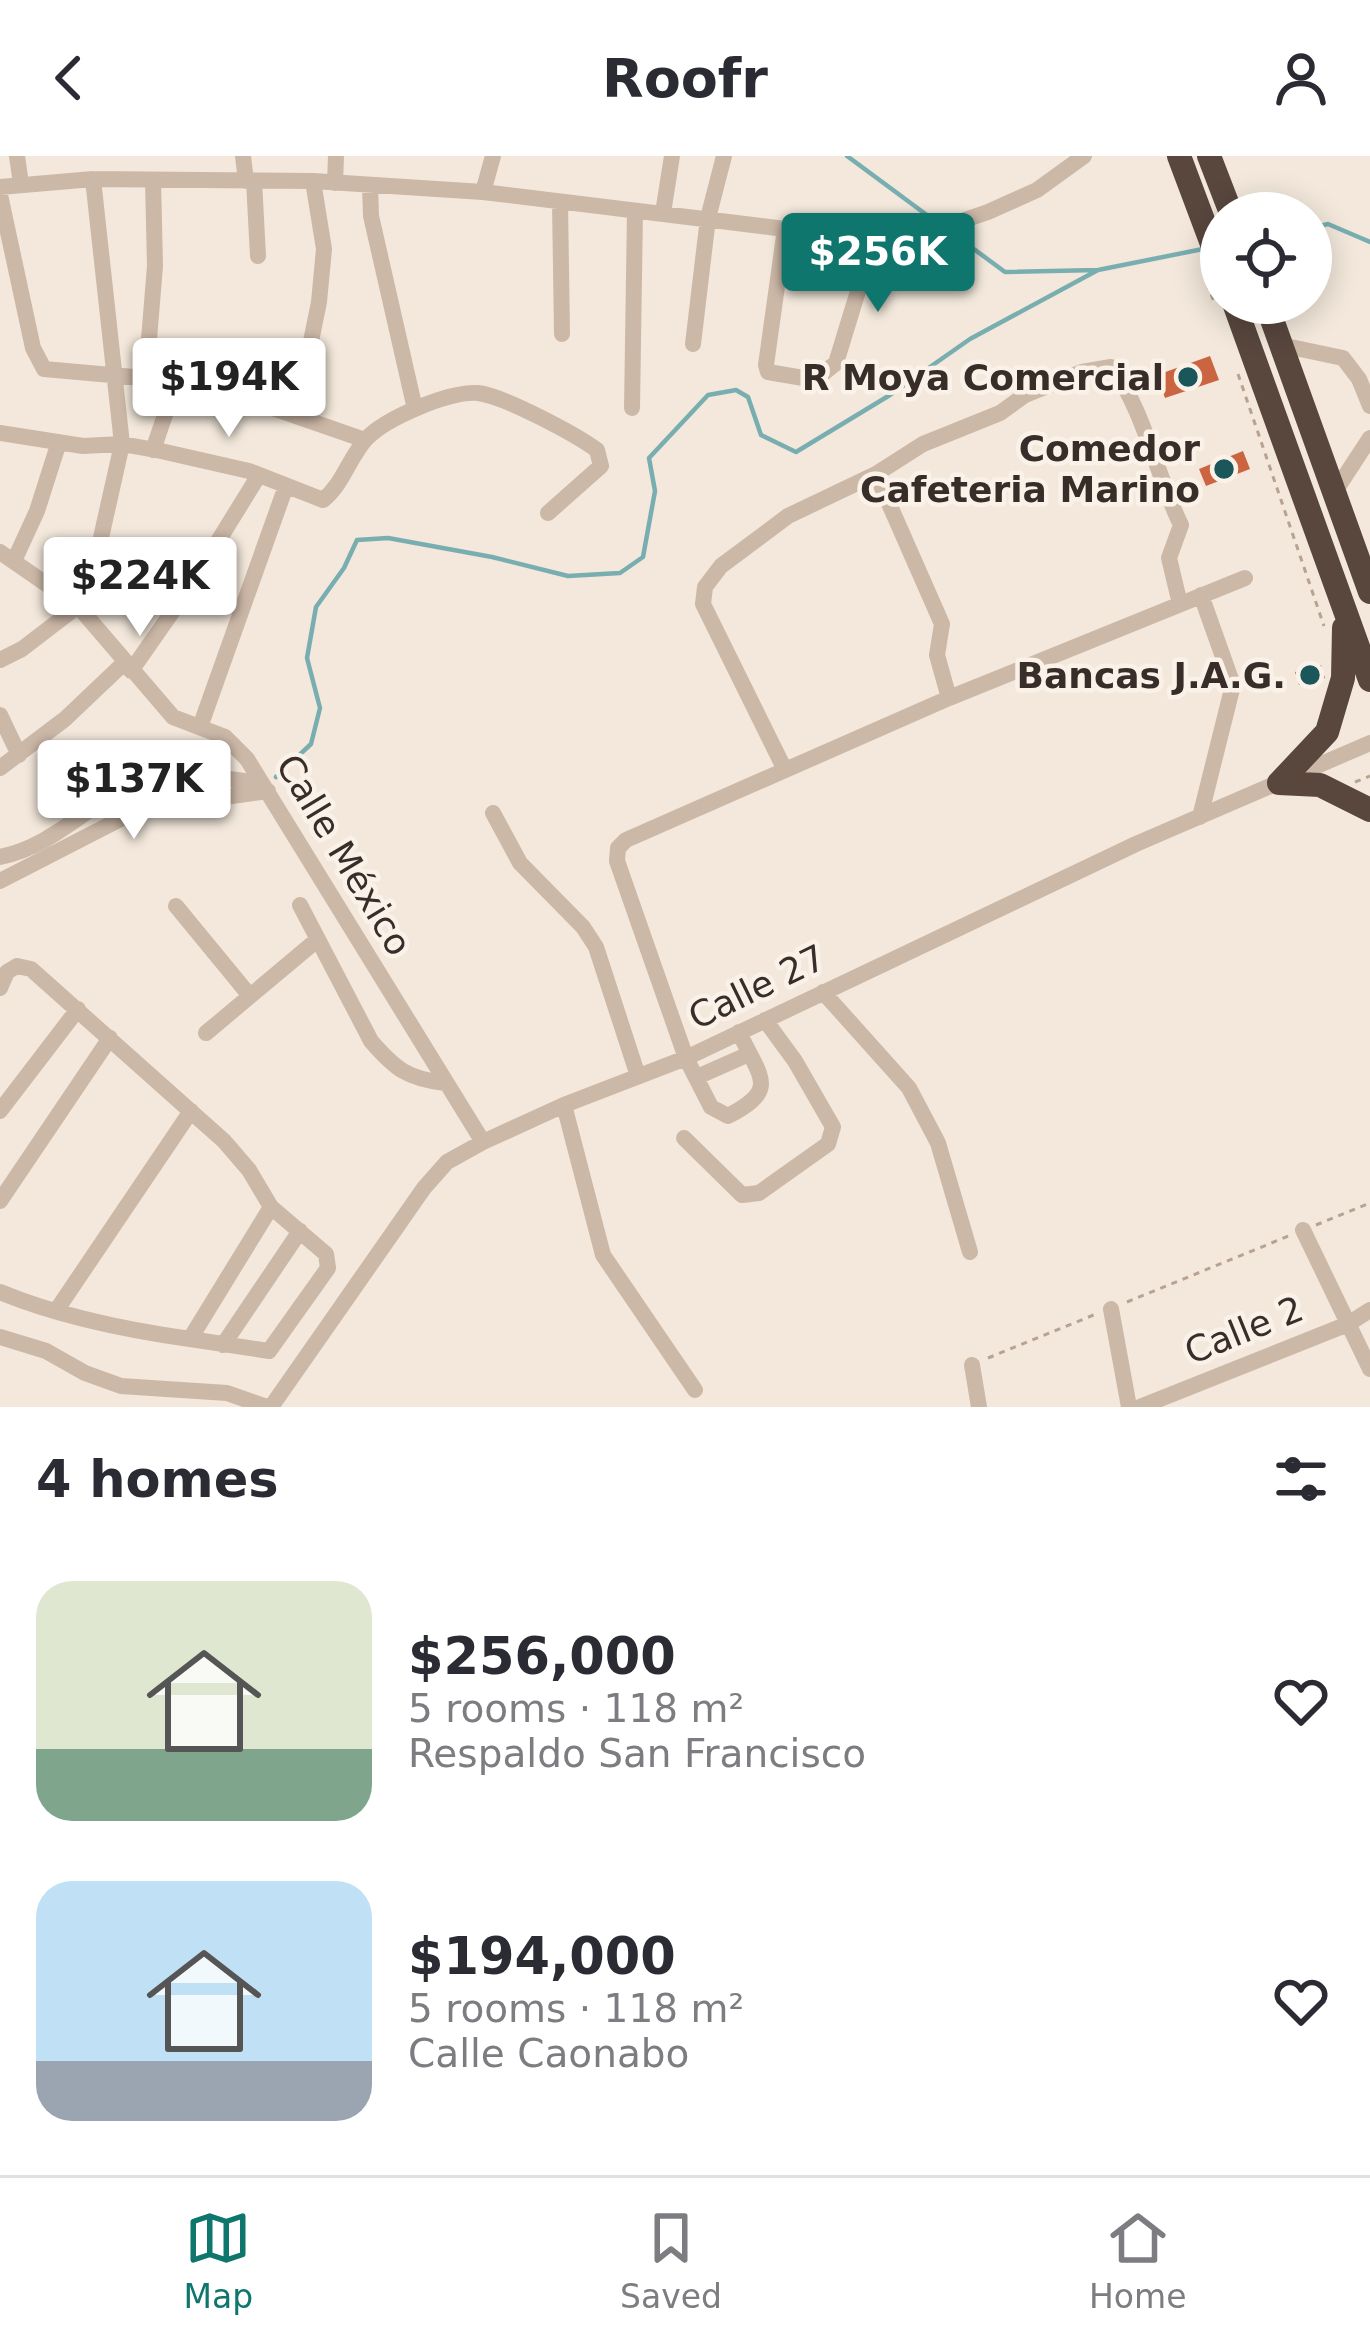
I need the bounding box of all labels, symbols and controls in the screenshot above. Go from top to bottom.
icon: back [36,45,102,111]
icon: person [1268,45,1334,111]
text: Roofr [602,47,768,110]
map controls [1200,192,1332,324]
button: locate [1200,192,1332,324]
pin: $256K [794,213,962,315]
text: $256K [809,229,947,274]
pin: $194K [145,338,313,440]
text: $194K [160,354,298,399]
place label: R Moya Comercial [802,357,1164,398]
marker: R Moya Comercial [1175,364,1201,390]
place label: Comedor Cafeteria Marino [860,428,1200,510]
marker: Comedor Cafeteria Marino [1211,456,1237,482]
pin: $224K [56,537,224,639]
text: $224K [71,553,209,598]
place label: Bancas J.A.G. [1017,655,1286,696]
marker: Bancas J.A.G. [1297,662,1323,688]
pin: $137K [50,740,218,842]
street label: Calle México [268,747,420,963]
text: $137K [65,756,203,801]
street label: Calle 27 [682,936,832,1038]
street label: Calle 2 [1179,1288,1309,1372]
icon: filters [1268,1446,1334,1512]
text: 4 homes [36,1450,279,1509]
text: $256,000 [408,1627,676,1686]
icon: home [132,1629,276,1773]
icon: heart [1268,1668,1334,1734]
text: 5 rooms · 118 m² [408,1686,744,1731]
text: Respaldo San Francisco [408,1731,866,1776]
text: $194,000 [408,1927,676,1986]
icon: home [132,1929,276,2073]
icon: heart [1268,1968,1334,2034]
text: 5 rooms · 118 m² [408,1986,744,2031]
text: Calle Caonabo [408,2031,689,2076]
tab: Map [183,2205,253,2316]
tab: Saved [620,2205,722,2316]
tab: Home [1089,2205,1186,2316]

